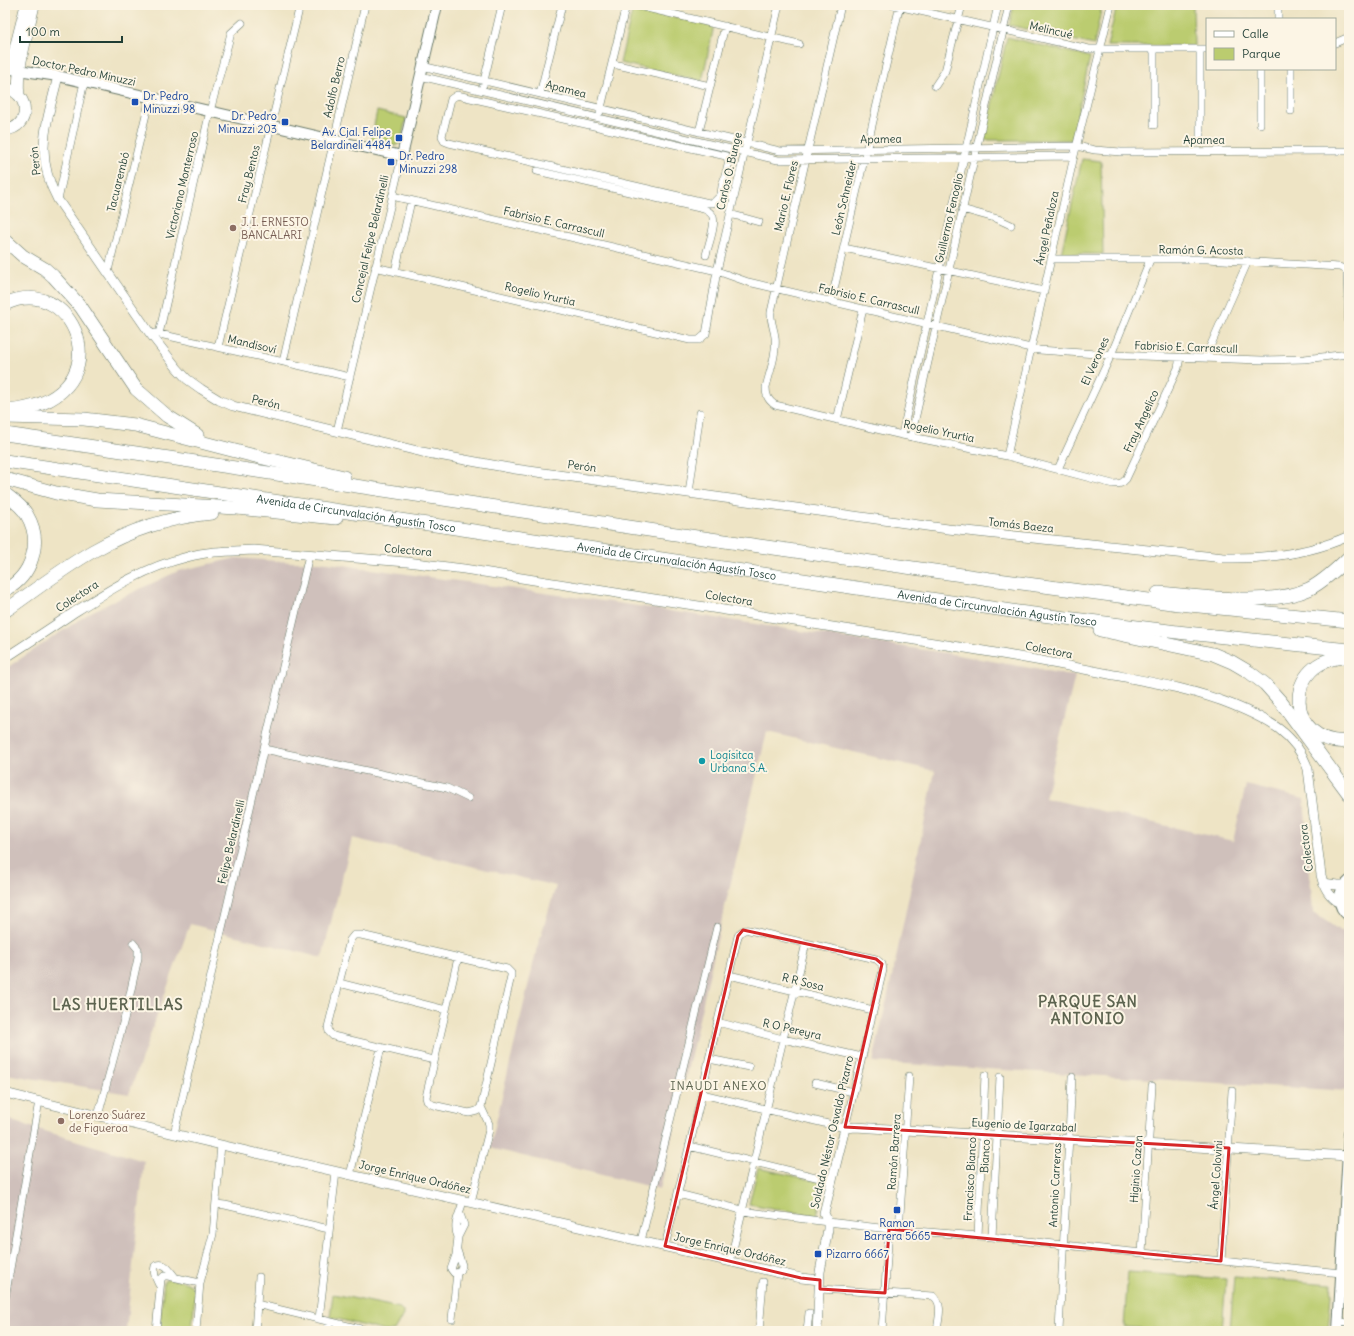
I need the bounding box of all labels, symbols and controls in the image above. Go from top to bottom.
scale bar [20,18,122,44]
street label: Melincué [1028,18,1074,42]
legend [1206,18,1336,70]
text: 100 m [26,24,60,39]
text: Calle [1242,26,1269,41]
text: Parque [1242,46,1281,61]
street label: Doctor Pedro Minuzzi [31,53,137,89]
street label: Adolfo Berro [320,55,348,119]
street label: Apamea [544,77,588,101]
place label: Dr. Pedro Minuzzi 98 [143,89,195,116]
marker: Dr. Pedro Minuzzi 98 [130,97,140,107]
place label: Dr. Pedro Minuzzi 203 [218,109,277,136]
marker: Dr. Pedro Minuzzi 203 [280,117,290,127]
place label: Av. Cjal. Felipe Belardineli 4484 [311,125,391,152]
street label: Victoriano Monterroso [163,130,201,240]
street label: Carlos O. Bunge [713,131,745,211]
street label: Apamea [860,132,902,146]
marker: Av. Cjal. Felipe Belardineli 4484 [394,133,404,143]
street label: Apamea [1183,133,1225,147]
street label: Fray Bentos [235,143,263,205]
street label: Perón [27,146,43,176]
place label: Dr. Pedro Minuzzi 298 [399,149,457,176]
street label: Tacuarembó [104,150,132,214]
marker: Dr. Pedro Minuzzi 298 [386,157,396,167]
street label: Mario E. Flores [771,159,801,233]
street label: León Schneider [829,159,860,237]
street label: Guillermo Fenoglio [932,172,966,264]
street label: Concejal Felipe Belardinelli [348,174,392,304]
street label: Ángel Peñaloza [1031,189,1062,266]
street label: Fabrisio E. Carrascull [502,204,606,240]
place label: J. I. ERNESTO BANCALARI [241,215,309,242]
marker: J. I. ERNESTO BANCALARI [228,223,238,233]
street label: Ramón G. Acosta [1159,242,1243,258]
street label: Rogelio Yrurtia [503,279,577,309]
street label: Fabrisio E. Carrascull [817,281,921,317]
street label: Mandisoví [226,332,278,356]
street label: El Verones [1078,334,1112,388]
street label: Fabrisio E. Carrascull [1134,338,1238,356]
street label: Fray Angelico [1120,388,1162,454]
street label: Perón [250,392,282,412]
street label: Rogelio Yrurtia [902,417,976,445]
street label: Perón [567,457,597,475]
street label: Avenida de Circunvalación Agustín Tosco [256,492,457,535]
street label: Tomás Baeza [988,515,1054,535]
street label: Avenida de Circunvalación Agustín Tosco [576,539,777,583]
street label: Colectora [384,541,432,559]
street label: Colectora [53,577,101,615]
street label: Colectora [704,587,754,609]
street label: Avenida de Circunvalación Agustín Tosco [896,587,1098,629]
street label: Colectora [1024,639,1074,661]
place label: Logísitca Urbana S.A. [710,748,767,775]
marker: Logísitca Urbana S.A. [697,756,707,766]
street label: Felipe Belardinelli [214,798,248,886]
street label: Colectora [1296,823,1316,873]
street label: R R Sosa [781,970,825,994]
district label: PARQUE SAN ANTONIO [1038,992,1138,1028]
district label: LAS HUERTILLAS [52,995,184,1014]
street label: R O Pereyra [761,1015,823,1043]
street label: Soldado Néstor Osvaldo Pizarro [808,1054,856,1210]
district label: INAUDI ANEXO [670,1078,768,1093]
place label: Lorenzo Suárez de Figueroa [69,1108,146,1135]
street label: Ramón Barrera [884,1113,904,1191]
street label: Eugenio de Igarzabal [971,1115,1077,1135]
marker: Lorenzo Suárez de Figueroa [56,1116,66,1126]
street label: Higinio Cazon [1127,1135,1145,1203]
street label: Francisco Bianco [961,1137,979,1221]
street label: Bianco [977,1139,993,1173]
street label: Ángel Colovini [1206,1140,1225,1210]
street label: Antonio Carreras [1046,1142,1064,1228]
street label: Jorge Enrique Ordóñez [358,1157,472,1197]
marker: Ramon Barrera 5665 [892,1205,902,1215]
place label: Ramon Barrera 5665 [864,1216,930,1243]
street label: Jorge Enrique Ordóñez [673,1229,787,1269]
place label: Pizarro 6667 [826,1247,889,1261]
marker: Pizarro 6667 [813,1249,823,1259]

